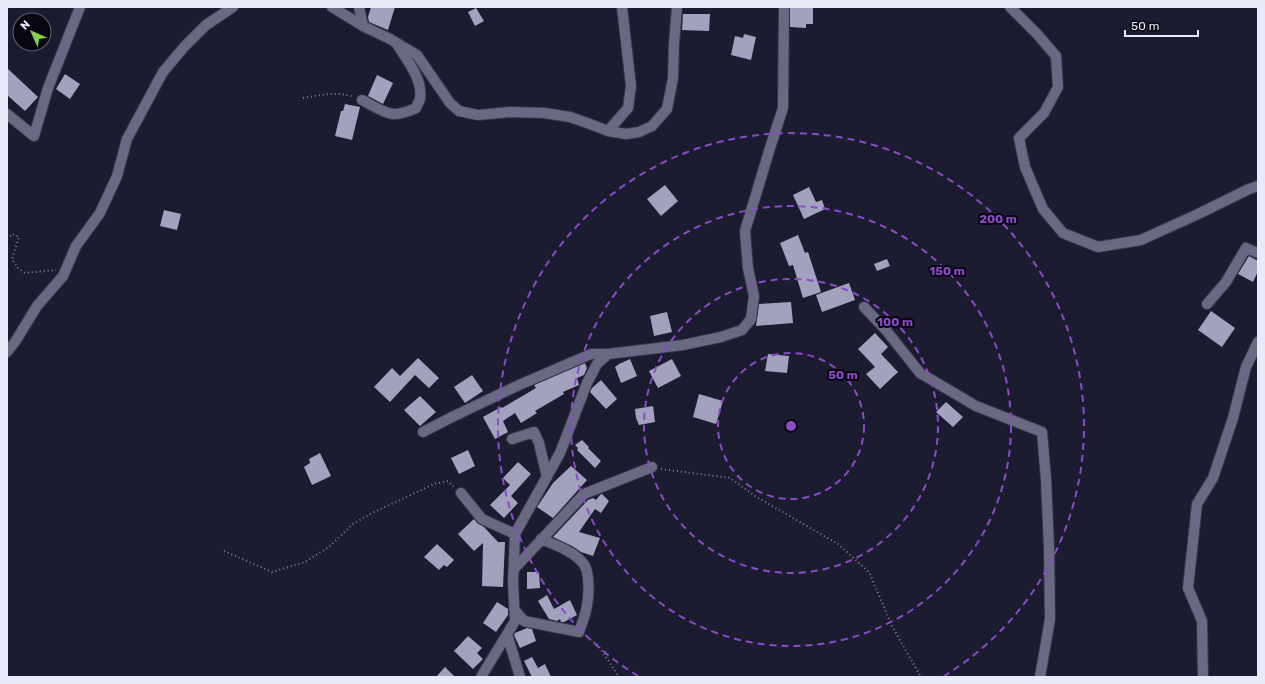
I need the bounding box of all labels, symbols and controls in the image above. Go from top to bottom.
north arrow [12,12,52,52]
scale bar [1125,12,1198,38]
text: N [18,18,33,33]
text: 50 m [1131,19,1159,33]
text: 200 m [979,212,1017,226]
text: 150 m [929,264,965,278]
text: 100 m [877,315,913,329]
text: 50 m [828,368,858,382]
centre of rings [784,419,798,433]

